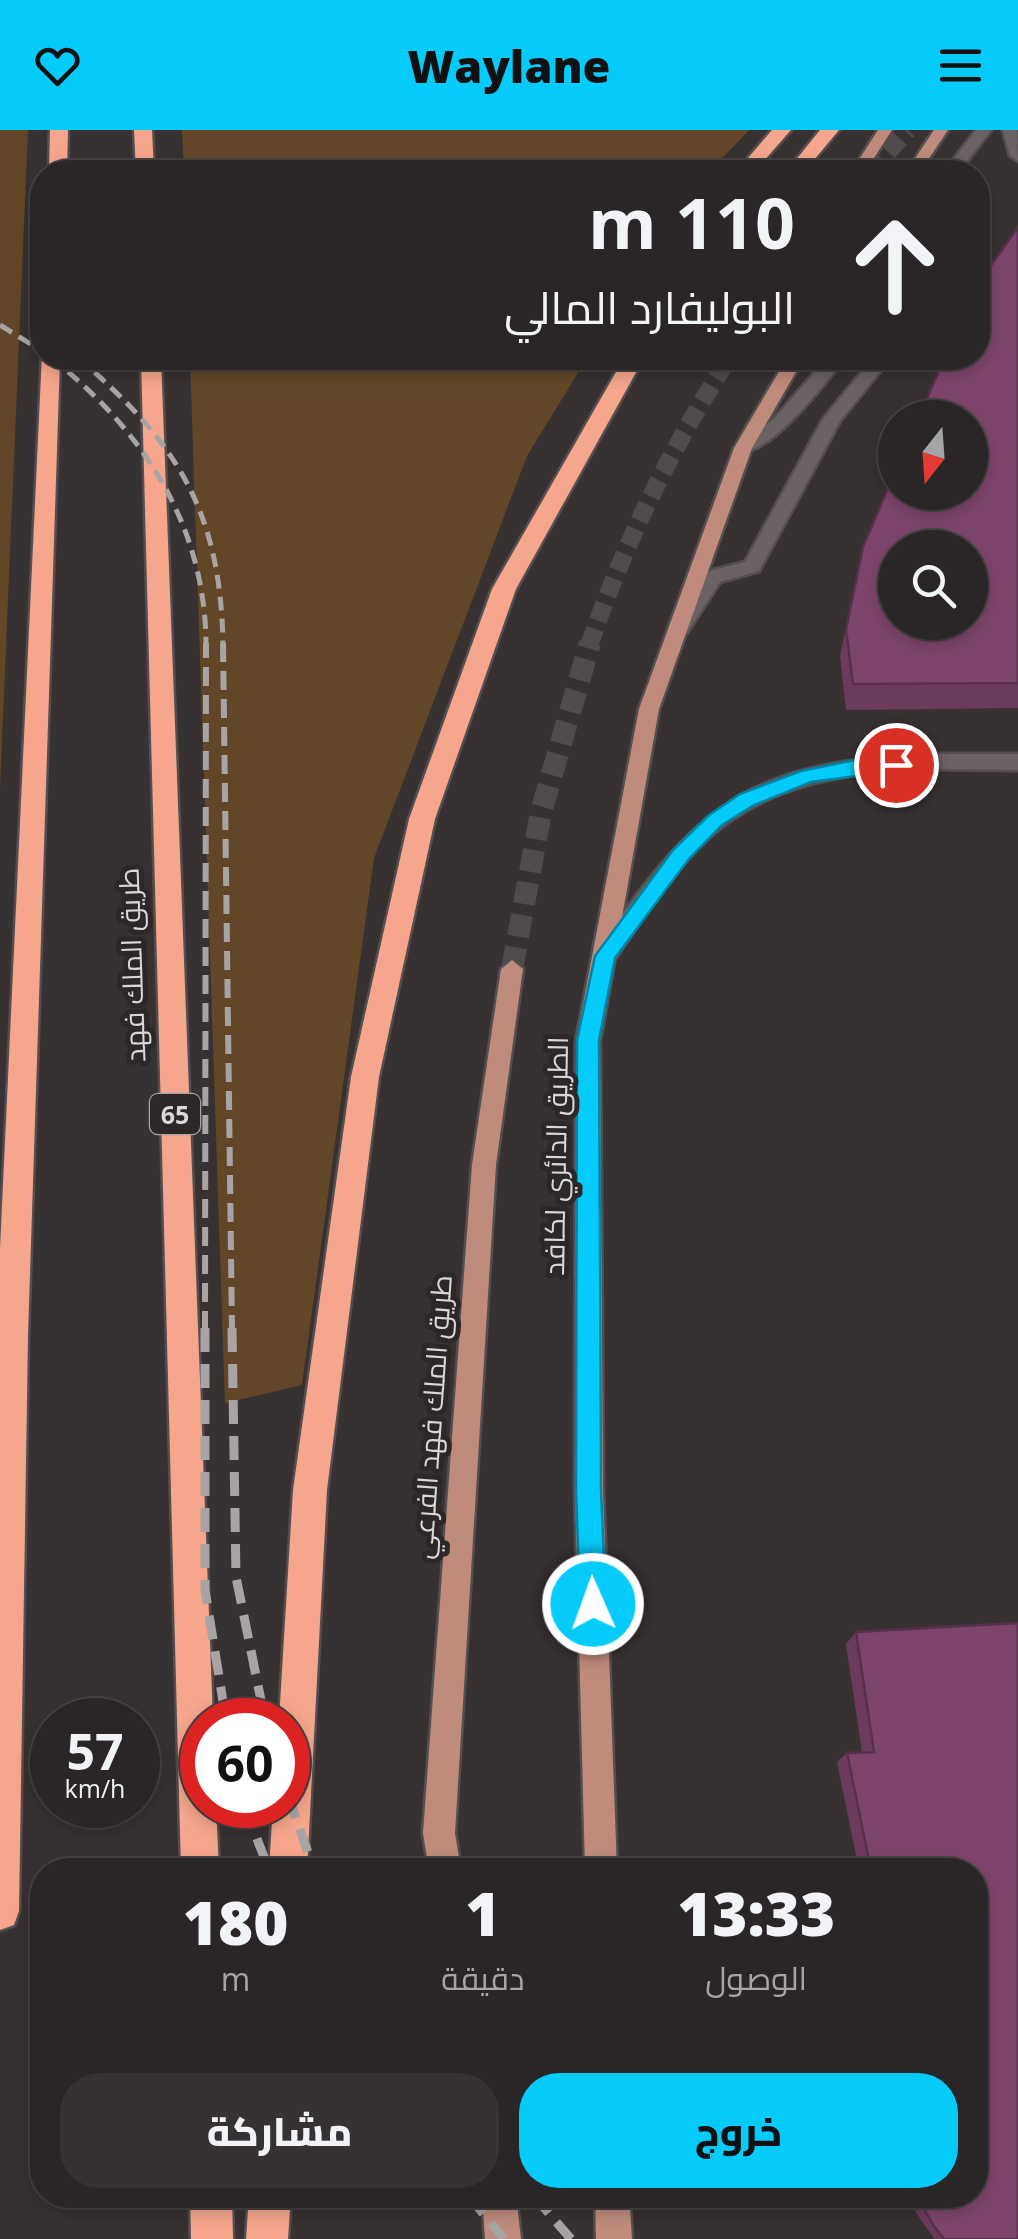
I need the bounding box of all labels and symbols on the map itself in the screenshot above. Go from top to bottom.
north arrow [878,400,988,510]
pin [854,723,939,808]
street label: طريق الملك فهد [109,867,153,1063]
street label: الطريق الدائري لكافد [534,1036,580,1276]
road number: 65 [150,1094,200,1134]
street label: طريق الملك فهد الفرعي [402,1274,464,1561]
position arrow [541,1552,645,1656]
speed limit sign: 60 [180,1698,310,1828]

